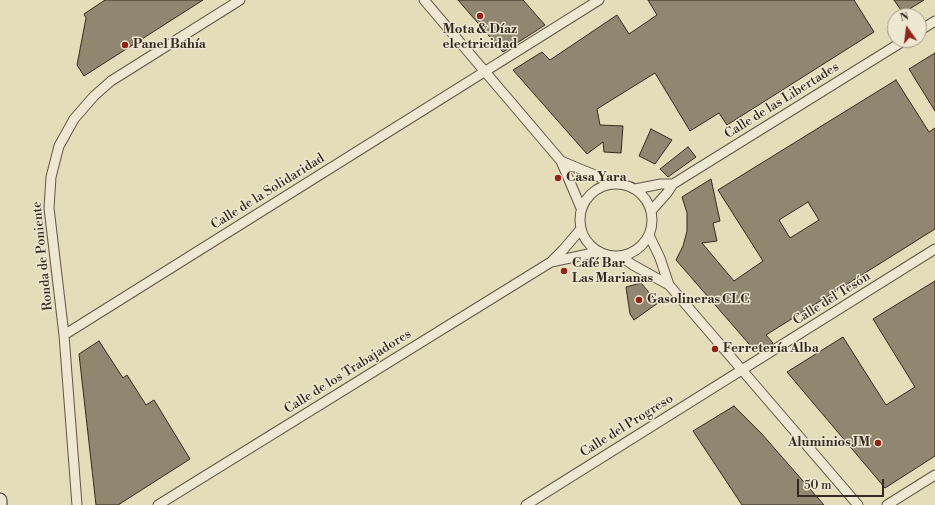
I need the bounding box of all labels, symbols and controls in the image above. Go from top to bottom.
north arrow [887,8,927,48]
text: N [898,9,910,25]
marker: Mota & Díaz electricidad [475,11,485,21]
place label: Mota & Díaz electricidad [443,22,517,53]
place label: Panel Bahía [133,37,206,53]
marker: Panel Bahía [120,40,130,50]
street label: Calle de las Libertades [722,59,842,143]
street label: Calle de la Solidaridad [209,151,327,233]
place label: Casa Yara [566,170,626,186]
marker: Casa Yara [553,173,563,183]
street label: Ronda de Poniente [29,201,57,311]
place label: Café Bar Las Marianas [572,256,653,287]
marker: Café Bar Las Marianas [559,266,569,276]
street label: Calle del Tesón [790,269,874,329]
place label: Gasolineras CLC [647,292,749,308]
marker: Gasolineras CLC [634,295,644,305]
street label: Calle de los Trabajadores [282,327,414,417]
place label: Ferretería Alba [723,341,819,357]
marker: Ferretería Alba [710,344,720,354]
street label: Calle del Progreso [578,391,676,461]
place label: Aluminios JM [788,435,870,451]
marker: Aluminios JM [873,438,883,448]
scale bar [799,471,886,497]
text: 50 m [804,478,832,493]

